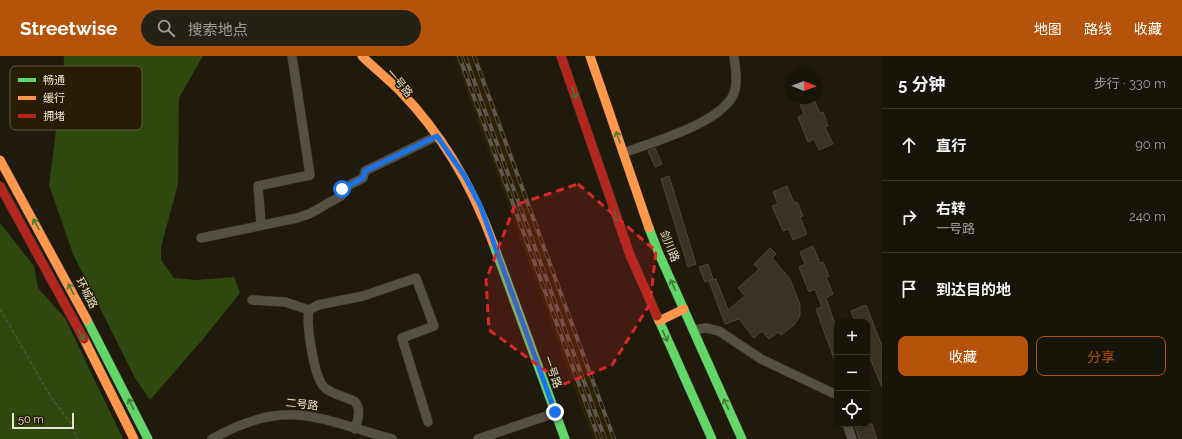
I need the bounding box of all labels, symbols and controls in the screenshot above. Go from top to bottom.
search box [141,10,421,46]
text: Streetwise [20,17,117,39]
icon: search [155,17,177,39]
text: 搜索地点 [187,21,247,39]
text: 地图 [1034,21,1062,37]
text: 路线 [1084,21,1112,37]
text: 收藏 [1134,21,1162,37]
legend [10,66,142,130]
street label: 一号路 [384,67,415,100]
north arrow [786,68,822,104]
text: 畅通 [43,74,65,87]
text: 5 分钟 [898,74,946,94]
text: 步行 · 330 m [1094,76,1166,91]
one-way arrow [570,87,578,99]
text: 缓行 [43,92,65,105]
text: 拥堵 [43,110,65,123]
one-way arrow [613,131,621,143]
icon: ahead [898,134,920,156]
text: 直行 [936,137,966,155]
text: 90 m [1135,137,1166,152]
route start [333,180,351,198]
text: 右转 [936,200,966,218]
icon: right [898,206,920,228]
text: 240 m [1129,209,1166,224]
one-way arrow [612,210,620,222]
one-way arrow [31,218,39,230]
text: 一号路 [936,221,975,236]
street label: 剑川路 [657,228,682,264]
street label: 环城路 [73,276,100,311]
icon: arrive [898,278,920,300]
one-way arrow [669,279,676,291]
text: 到达目的地 [936,281,1011,299]
one-way arrow [67,283,74,295]
map controls [834,319,870,427]
button: + [834,319,870,355]
one-way arrow [78,329,86,341]
one-way arrow [662,330,669,342]
button: 收藏 [898,336,1028,376]
button: 分享 [1036,336,1166,376]
street label: 一号路 [541,354,564,390]
button: − [834,355,870,391]
button: locate [834,391,870,427]
street label: 二号路 [285,396,319,413]
one-way arrow [127,398,134,410]
one-way arrow [722,398,729,410]
route end [546,403,564,421]
scale bar [12,411,74,430]
text: 50 m [18,413,44,426]

